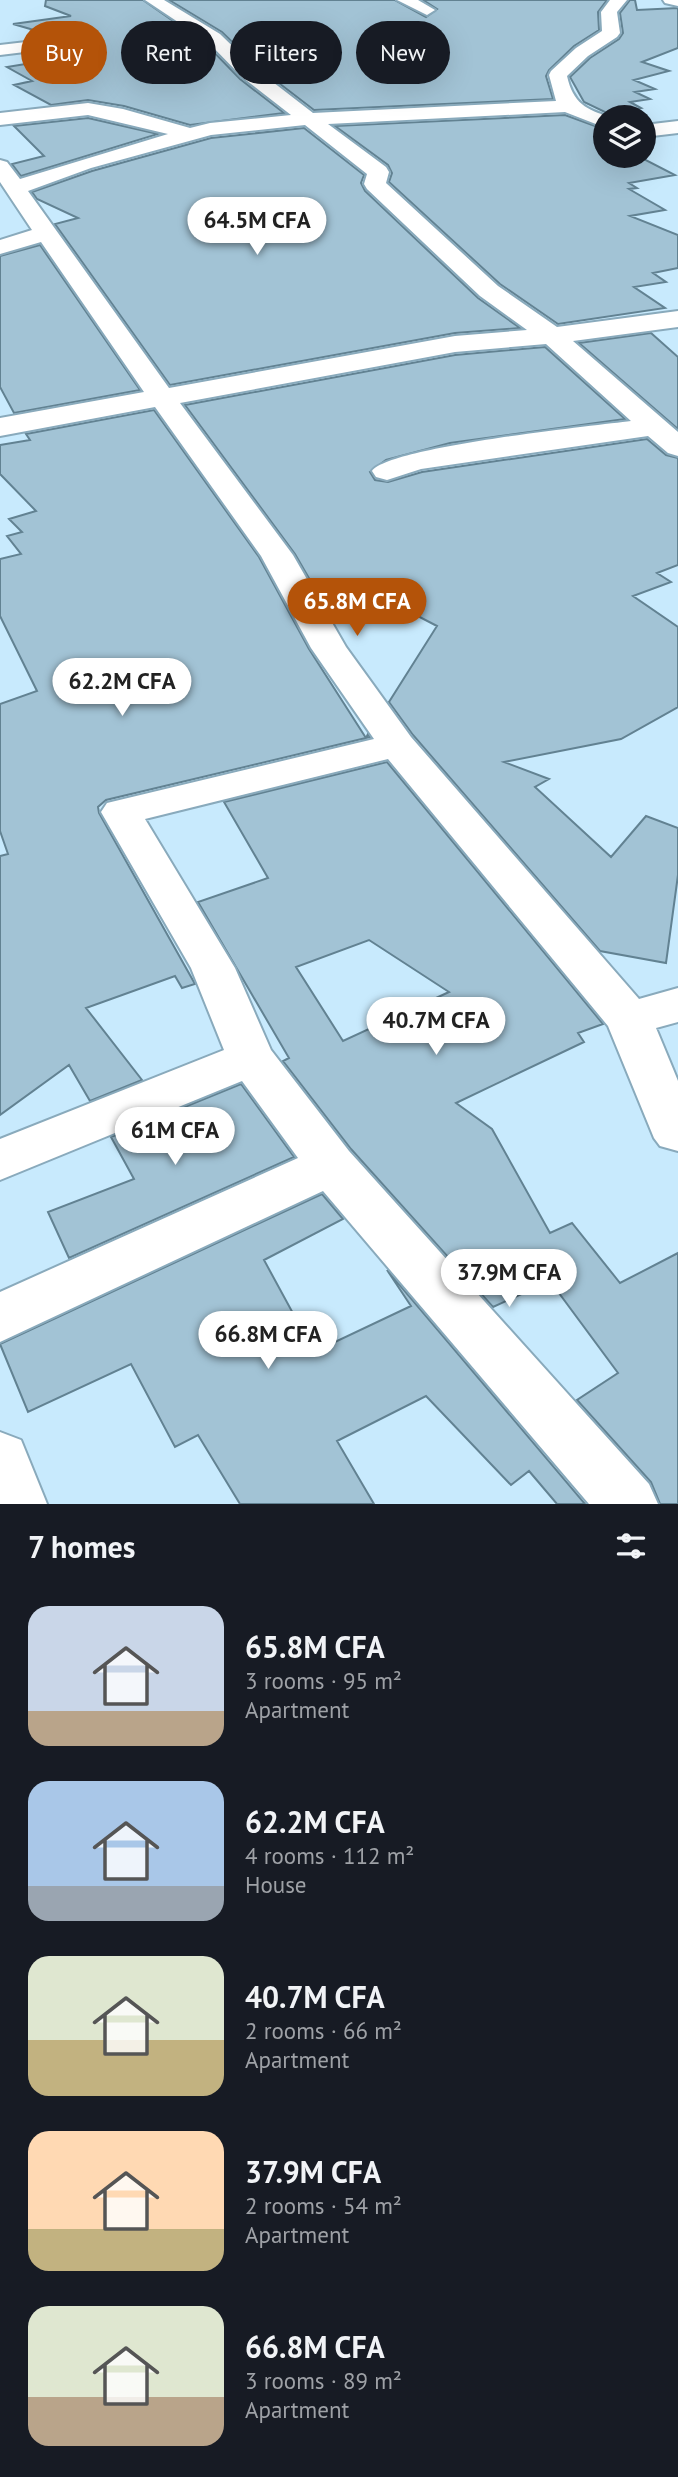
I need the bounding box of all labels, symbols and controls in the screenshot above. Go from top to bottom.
chip: Buy [21,21,107,84]
chip: Rent [121,21,216,84]
chip: Filters [230,21,342,84]
chip: New [356,21,450,84]
map controls [593,105,656,168]
button: layers [593,105,656,168]
pin: 64.5M CFA [177,198,337,257]
text: 64.5M CFA [203,205,311,234]
pin: 65.8M CFA [277,578,437,638]
text: 65.8M CFA [303,586,411,615]
pin: 62.2M CFA [42,658,202,718]
text: 62.2M CFA [68,666,176,695]
pin: 40.7M CFA [356,998,516,1057]
text: 40.7M CFA [382,1005,490,1034]
pin: 61M CFA [110,1108,240,1167]
text: 61M CFA [131,1115,219,1144]
pin: 37.9M CFA [429,1250,589,1309]
text: 37.9M CFA [457,1257,561,1286]
pin: 66.8M CFA [188,1312,348,1371]
text: 66.8M CFA [214,1319,322,1348]
text: 7 homes [28,1527,136,1566]
icon: filters [612,1527,650,1565]
text: 65.8M CFA [245,1627,385,1666]
icon: home [84,1634,168,1718]
text: 3 rooms · 95 m² [245,1666,402,1695]
text: Apartment [245,1695,349,1724]
text: 62.2M CFA [245,1802,385,1841]
icon: home [84,1809,168,1893]
text: 4 rooms · 112 m² [245,1841,414,1870]
text: House [245,1870,307,1899]
text: 40.7M CFA [245,1977,385,2016]
icon: home [84,1984,168,2068]
text: 2 rooms · 66 m² [245,2016,402,2045]
text: Apartment [245,2045,349,2074]
text: 37.9M CFA [245,2152,381,2191]
icon: home [84,2159,168,2243]
text: 2 rooms · 54 m² [245,2191,402,2220]
text: Apartment [245,2220,349,2249]
text: 66.8M CFA [245,2327,385,2366]
icon: home [84,2334,168,2418]
text: 3 rooms · 89 m² [245,2366,402,2395]
text: Apartment [245,2395,349,2424]

